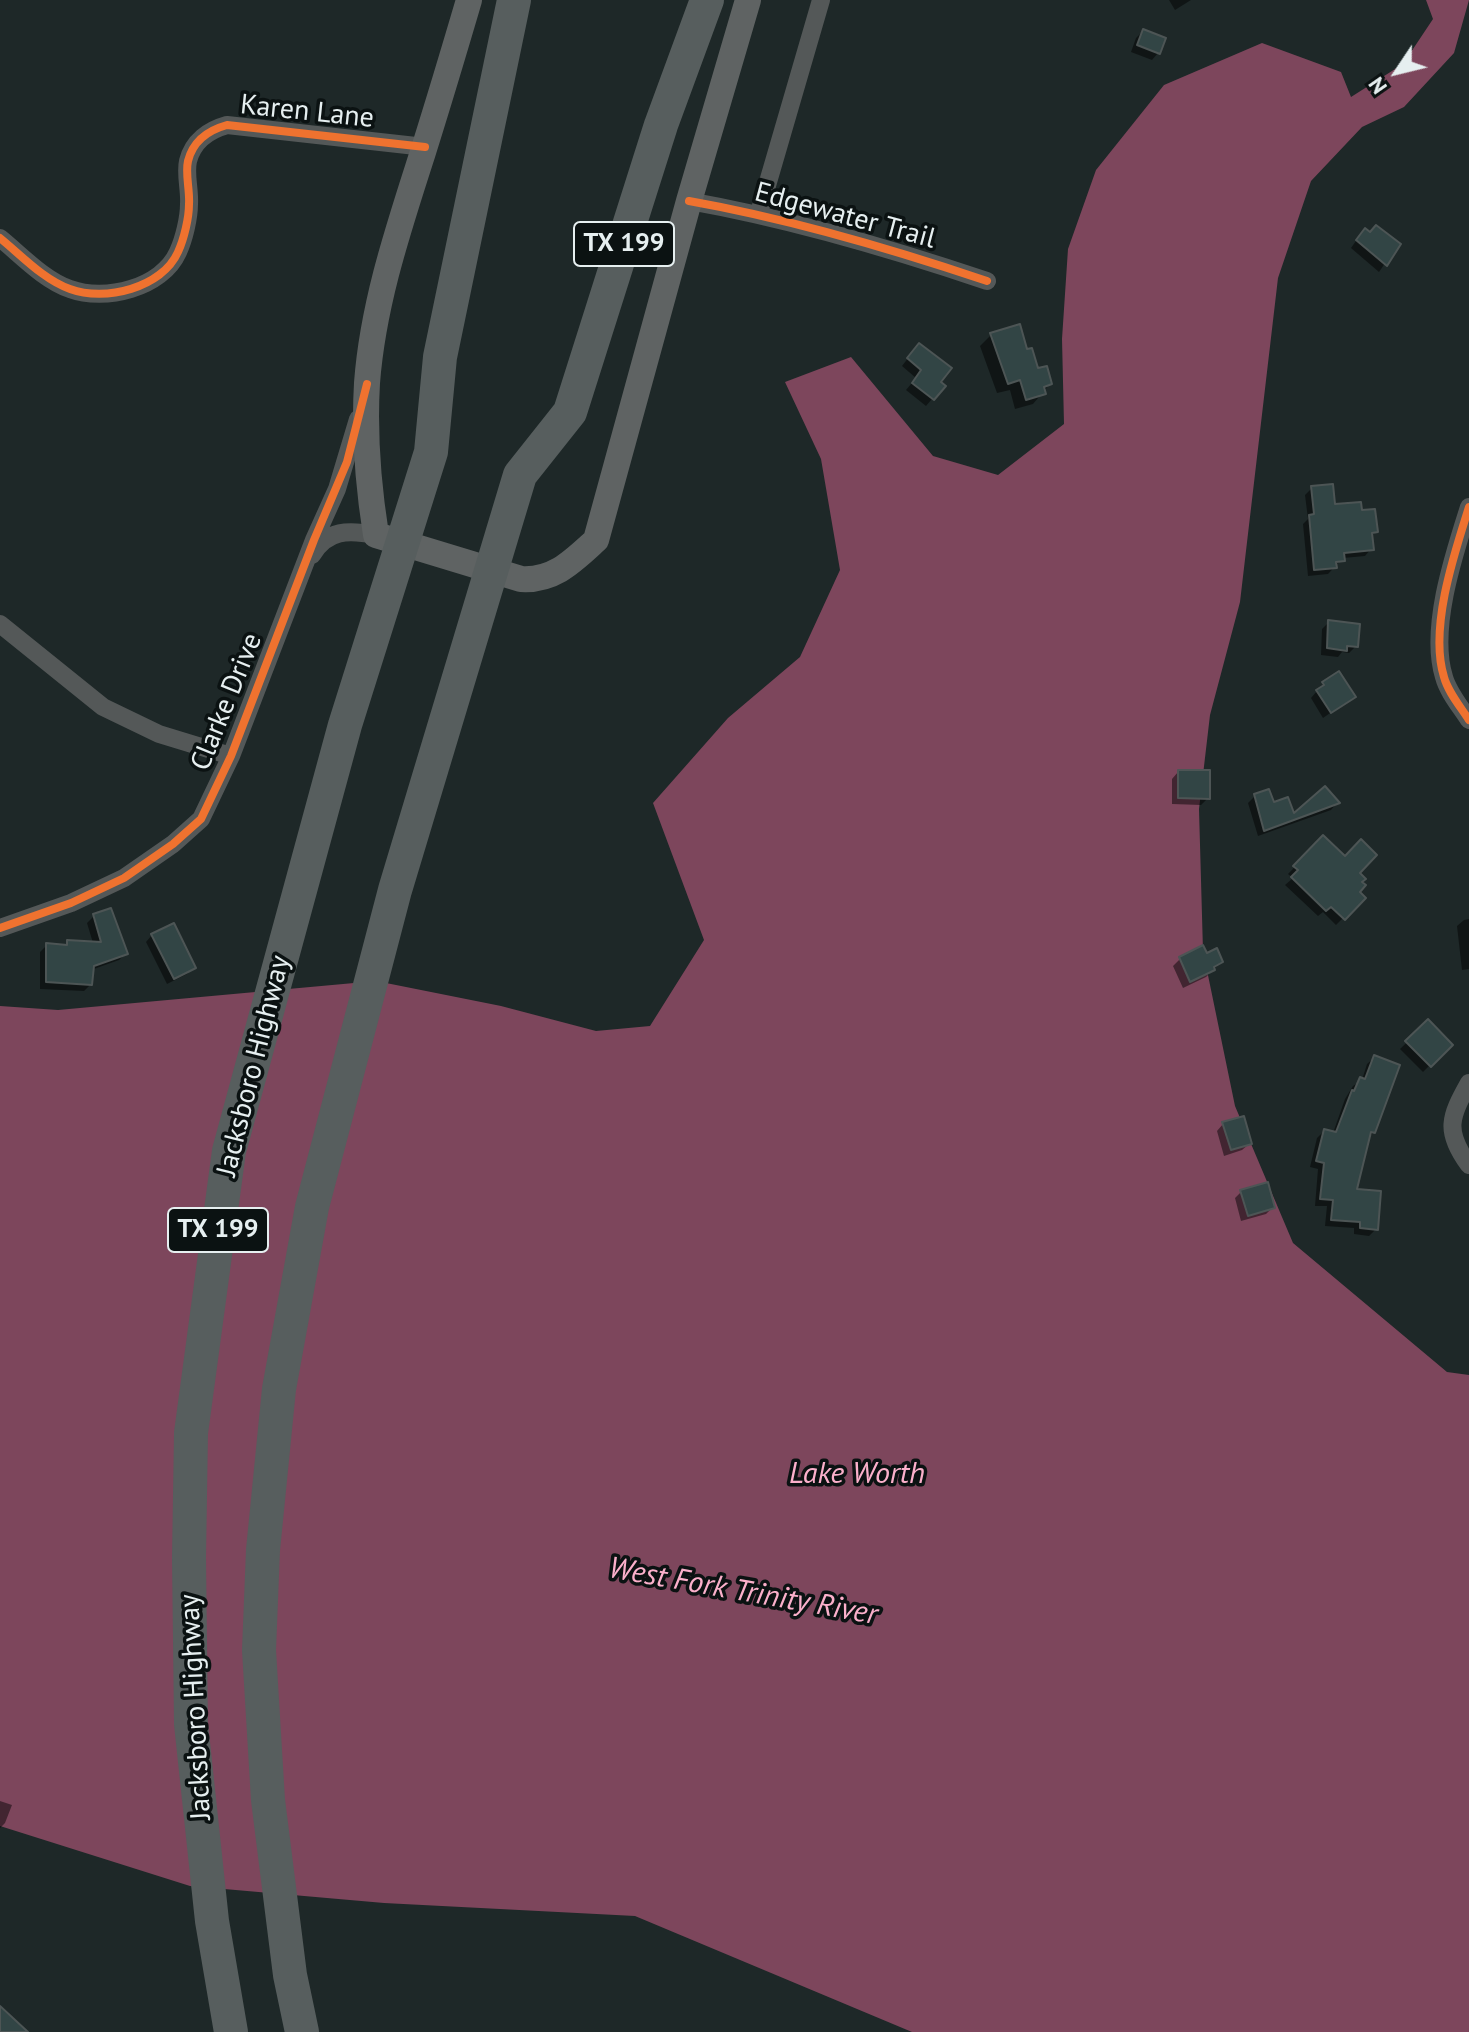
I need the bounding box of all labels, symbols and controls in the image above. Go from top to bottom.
north arrow [1357,32,1437,112]
text: N [1362,72,1393,100]
street label: Karen Lane [239,88,375,136]
street label: Edgewater Trail [751,176,939,256]
road number: TX 199 [574,222,674,266]
street label: Clarke Drive [184,628,270,776]
street label: Jacksboro Highway [210,952,298,1180]
road number: TX 199 [168,1208,268,1252]
water label: Lake Worth [789,1456,925,1492]
water label: West Fork Trinity River [606,1551,880,1633]
street label: Jacksboro Highway [173,1593,219,1821]

